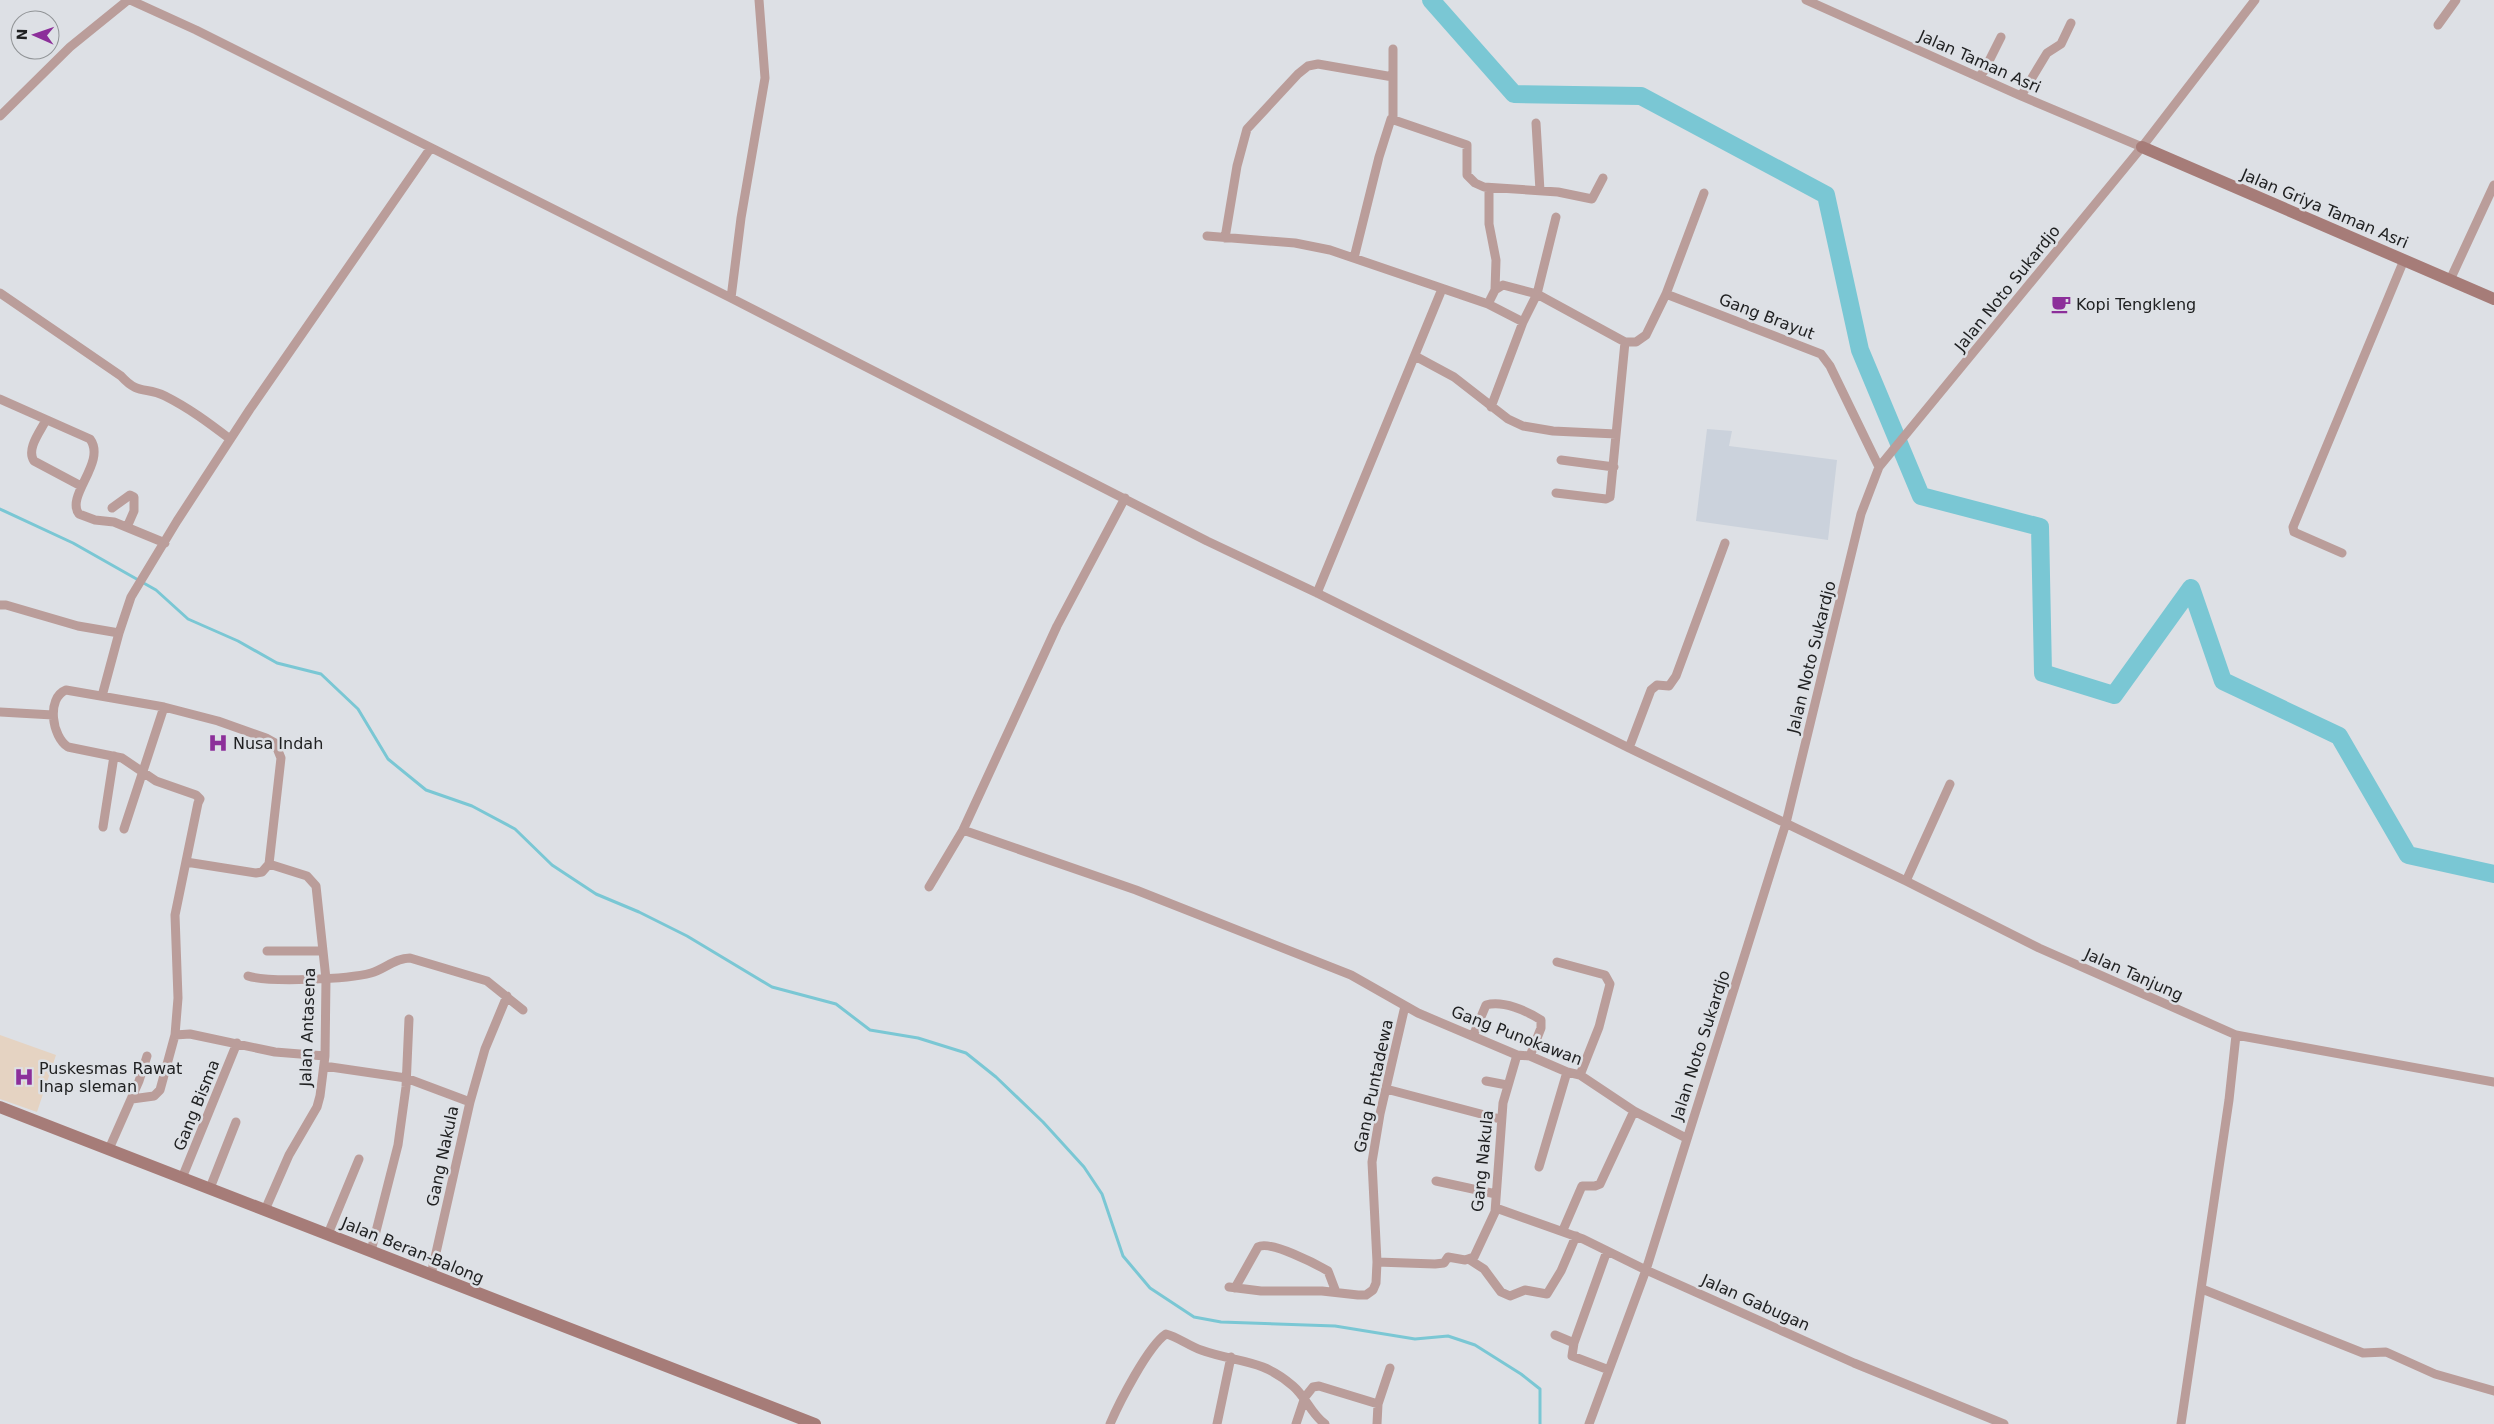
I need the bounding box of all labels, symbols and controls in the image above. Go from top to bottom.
north arrow [10,10,60,60]
street label: Jalan Taman Asri [1915,26,2044,97]
text: N [14,28,30,41]
street label: Jalan Griya Taman Asri [2237,164,2411,252]
street label: Jalan Noto Sukardjo [1950,221,2064,356]
street label: Gang Brayut [1716,290,1817,343]
cafe icon: Kopi Tengkleng [2050,293,2072,315]
place label: Kopi Tengkleng [2076,295,2196,314]
street label: Jalan Noto Sukardjo [1783,579,1840,736]
hospital icon: Nusa Indah [207,732,229,754]
place label: Nusa Indah [233,734,323,753]
street label: Jalan Tanjung [2081,944,2186,1005]
street label: Jalan Antasena [296,967,319,1088]
street label: Jalan Noto Sukardjo [1667,968,1734,1124]
street label: Gang Punokawan [1449,1002,1585,1069]
street label: Gang Puntadewa [1350,1018,1397,1155]
street label: Gang Bisma [170,1057,223,1154]
place label: Puskesmas Rawat Inap sleman [39,1059,182,1096]
hospital icon: Puskesmas Rawat Inap sleman [13,1066,35,1088]
street label: Gang Nakula [423,1104,462,1208]
street label: Gang Nakula [1468,1109,1497,1213]
street label: Jalan Beran-Balong [338,1213,487,1288]
street label: Jalan Gabugan [1698,1270,1813,1335]

